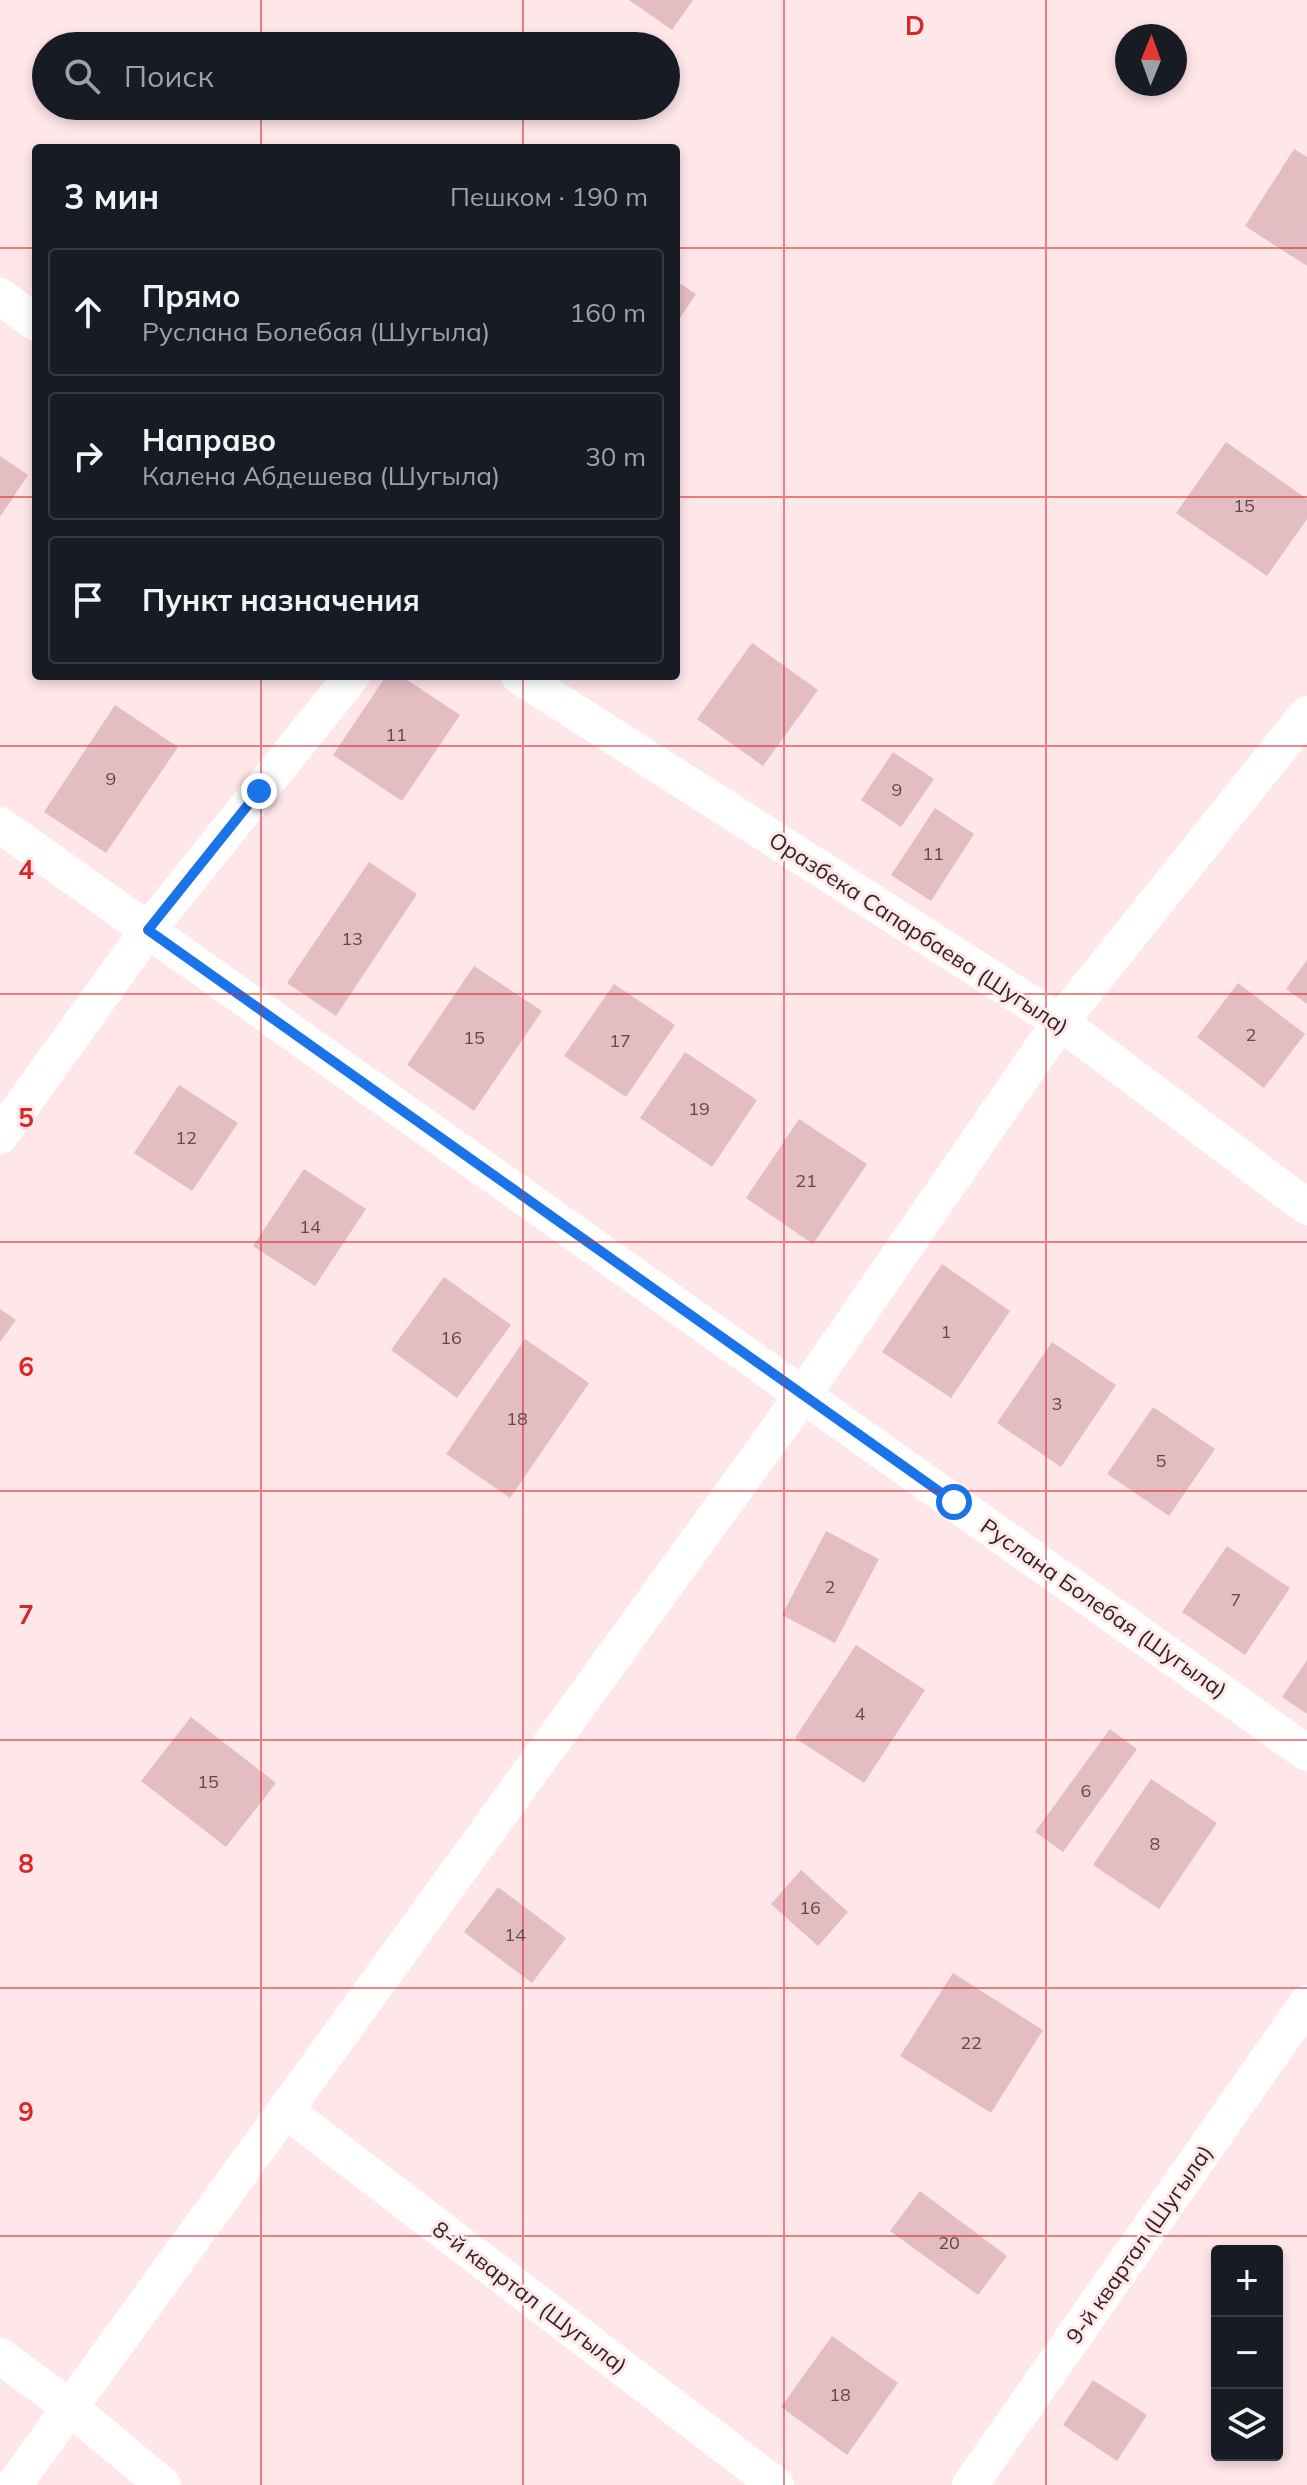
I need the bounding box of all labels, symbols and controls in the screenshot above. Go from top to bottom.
text: D [905,9,925,42]
north arrow [1115,24,1187,96]
search box [32,32,680,120]
icon: search [60,54,104,98]
text: Поиск [124,57,214,95]
text: 3 мин [64,175,159,218]
text: Пешком · 190 m [450,180,648,213]
text: Прямо [142,277,240,315]
icon: ahead [66,290,110,334]
text: 160 m [570,296,646,329]
text: Руслана Болебая (Шугыла) [142,315,490,348]
text: Направо [142,421,276,459]
icon: right [66,434,110,478]
text: 30 m [585,440,646,473]
text: Калена Абдешева (Шугыла) [142,459,500,492]
house number: 15 [1233,494,1255,517]
icon: arrive [66,578,110,622]
text: Пункт назначения [142,581,420,619]
house number: 11 [385,723,407,746]
house number: 9 [106,767,116,790]
route end [241,773,277,809]
house number: 9 [892,778,902,801]
street label: Оразбека Сапарбаева (Шугыла) [764,826,1074,1040]
house number: 11 [922,842,944,865]
text: 4 [18,853,34,886]
house number: 13 [341,927,363,950]
house number: 2 [1246,1023,1256,1046]
house number: 15 [463,1026,485,1049]
house number: 17 [609,1029,631,1052]
house number: 19 [688,1097,710,1120]
text: 5 [18,1101,34,1134]
house number: 12 [175,1126,197,1149]
house number: 21 [795,1169,817,1192]
house number: 14 [299,1215,321,1238]
house number: 1 [941,1320,951,1343]
house number: 16 [440,1326,462,1349]
text: 6 [18,1350,34,1383]
house number: 3 [1052,1392,1062,1415]
house number: 18 [506,1407,528,1430]
house number: 5 [1156,1449,1167,1472]
route start [936,1484,972,1520]
street label: Руслана Болебая (Шугыла) [975,1512,1233,1704]
house number: 2 [825,1575,835,1598]
house number: 7 [1231,1588,1241,1611]
text: 7 [18,1598,34,1631]
house number: 4 [855,1702,866,1725]
house number: 15 [197,1770,219,1793]
house number: 6 [1081,1779,1091,1802]
house number: 8 [1150,1832,1160,1855]
text: 8 [18,1847,34,1880]
house number: 16 [799,1896,821,1919]
house number: 14 [504,1923,526,1946]
house number: 22 [960,2031,982,2054]
text: 9 [18,2095,34,2128]
street label: 9-й квартал (Шугыла) [1060,2139,1218,2349]
street label: 8-й квартал (Шугыла) [427,2215,633,2379]
house number: 20 [938,2231,960,2254]
map controls [1211,2245,1283,2461]
button: + [1211,2245,1283,2317]
button: − [1211,2317,1283,2389]
house number: 18 [829,2383,851,2406]
button: layers [1211,2389,1283,2461]

